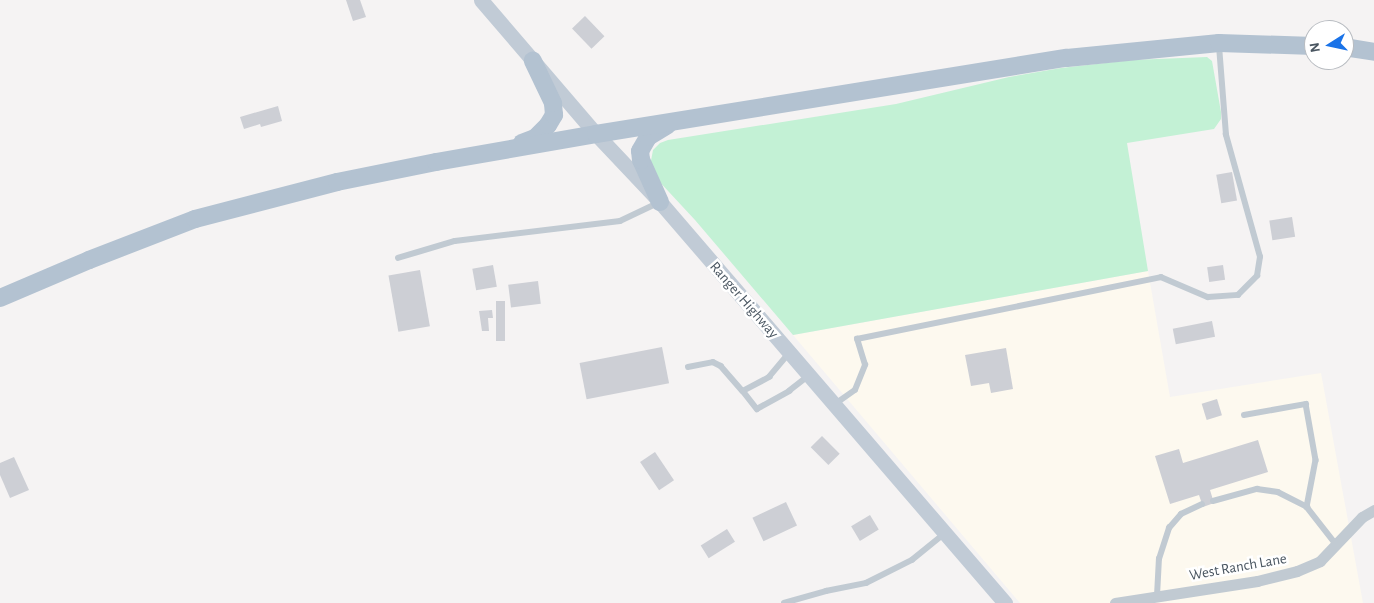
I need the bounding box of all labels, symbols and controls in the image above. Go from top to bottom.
north arrow [1304,20,1354,70]
text: N [1307,41,1323,53]
street label: Ranger Highway [706,258,782,342]
street label: West Ranch Lane [1188,550,1288,584]

